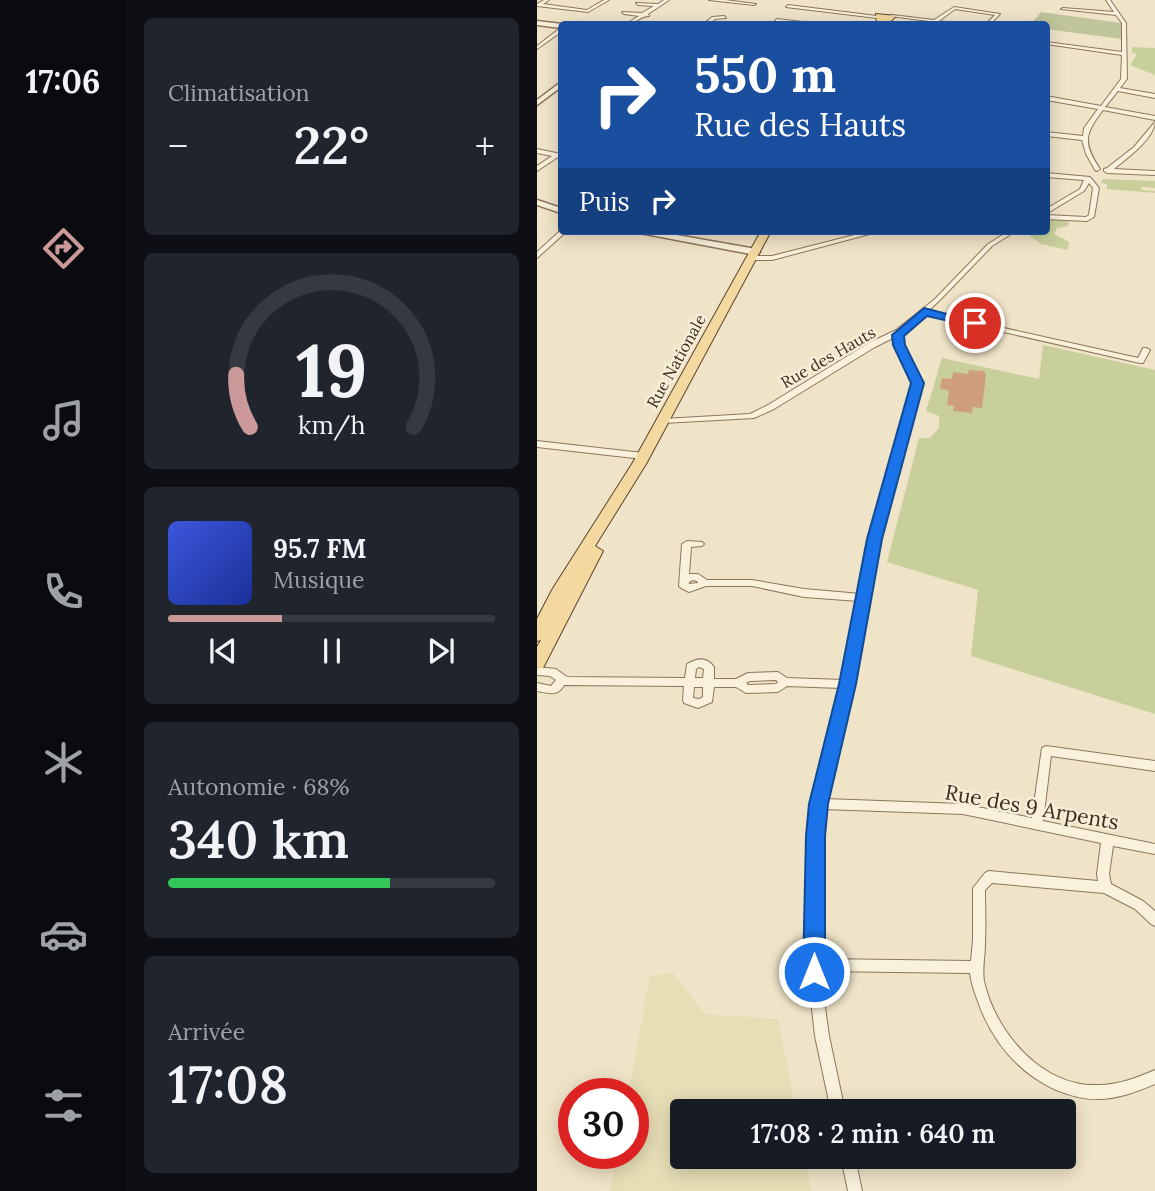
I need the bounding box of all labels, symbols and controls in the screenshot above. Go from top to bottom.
text: 550 m [694,43,836,105]
icon: right [579,49,670,140]
text: 17:06 [26,61,100,102]
text: Climatisation [168,78,310,107]
text: Rue des Hauts [694,104,906,145]
text: 22° [294,112,369,178]
text: − [168,122,188,170]
text: + [475,122,495,170]
icon: right [644,182,682,220]
text: Puis [579,185,630,218]
icon: directions [39,224,88,273]
pin [945,293,1005,353]
icon: arrive [956,304,994,342]
street label: Rue Nationale [642,310,710,411]
street label: Rue des Hauts [777,322,879,392]
text: 19 [296,324,367,417]
icon: music [39,396,88,445]
text: km/h [298,409,365,441]
text: 95.7 FM [273,532,366,565]
text: Musique [273,565,364,594]
icon: phone [39,567,88,616]
icon: previous [204,632,242,670]
icon: pause [313,632,351,670]
icon: next [422,632,460,670]
icon: climate [39,738,88,787]
text: Autonomie · 68% [168,772,349,801]
street label: Rue des 9 Arpents [943,778,1121,836]
text: 340 km [168,806,349,872]
icon: car [39,910,88,959]
position arrow [777,935,851,1009]
text: Arrivée [168,1017,245,1046]
text: 17:08 [168,1051,288,1117]
speed limit sign: 30 [558,1078,649,1169]
icon: filters [39,1081,88,1130]
text: 17:08 · 2 min · 640 m [751,1117,995,1150]

